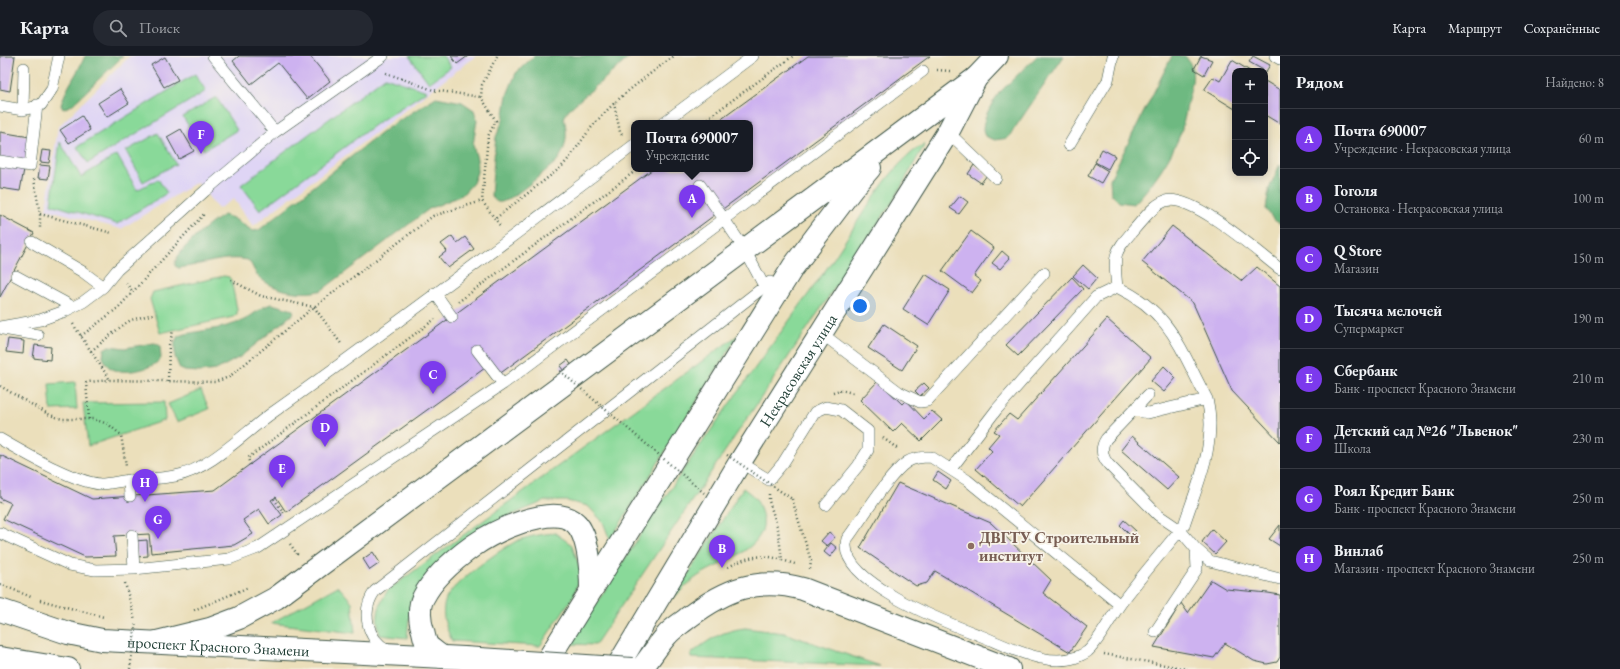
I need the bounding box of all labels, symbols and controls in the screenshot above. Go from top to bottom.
search box [93,10,373,46]
text: Карта [20,15,69,40]
icon: search [107,17,129,39]
text: Поиск [139,18,180,37]
text: Карта [1393,19,1426,37]
text: Маршрут [1448,19,1502,37]
text: Сохранённые [1524,19,1600,37]
map controls [1232,68,1268,176]
button: + [1232,68,1268,104]
text: Рядом [1296,71,1344,93]
text: Найдено: 8 [1545,74,1604,91]
button: − [1232,104,1268,140]
popup [631,120,753,172]
pin: F [188,121,214,154]
text: Почта 690007 [1334,121,1426,140]
text: Почта 690007 [646,128,738,147]
text: A [1304,130,1314,147]
text: 60 m [1579,130,1604,147]
button: locate [1232,140,1268,176]
text: Учреждение · Некрасовская улица [1334,140,1511,157]
text: Учреждение [646,147,709,164]
text: Гоголя [1334,181,1378,200]
pin: A [679,185,705,218]
text: B [1305,190,1313,207]
text: 100 m [1573,190,1604,207]
text: Остановка · Некрасовская улица [1334,200,1503,217]
text: Q Store [1334,241,1382,260]
text: C [1304,250,1314,267]
text: 150 m [1573,250,1604,267]
text: Магазин [1334,260,1379,277]
your location [850,296,870,316]
text: Тысяча мелочей [1334,301,1442,320]
street label: Некрасовская улица [755,309,842,431]
text: D [1304,310,1314,327]
text: 190 m [1573,310,1604,327]
text: Супермаркет [1334,320,1404,337]
pin: C [420,361,446,394]
text: Сбербанк [1334,361,1398,380]
text: E [1305,370,1313,387]
text: 210 m [1573,370,1604,387]
text: Банк · проспект Красного Знамени [1334,380,1516,397]
pin: D [312,414,338,447]
text: Детский сад №26 "Львенок" [1334,421,1518,440]
text: F [1305,430,1313,447]
text: 230 m [1573,430,1604,447]
text: Школа [1334,440,1371,457]
pin: E [269,455,295,488]
pin: H [132,469,158,502]
text: Роял Кредит Банк [1334,481,1454,500]
text: G [1304,490,1314,507]
text: 250 m [1573,490,1604,507]
text: Банк · проспект Красного Знамени [1334,500,1516,517]
pin: G [145,506,171,539]
place label: ДВГТУ Строительный институт [979,527,1140,566]
pin: B [709,535,735,568]
marker: ДВГТУ Строительный институт [966,541,976,551]
text: Винлаб [1334,541,1383,560]
text: H [1304,550,1314,567]
text: 250 m [1573,550,1604,567]
text: Магазин · проспект Красного Знамени [1334,560,1535,577]
street label: проспект Красного Знамени [127,631,311,661]

